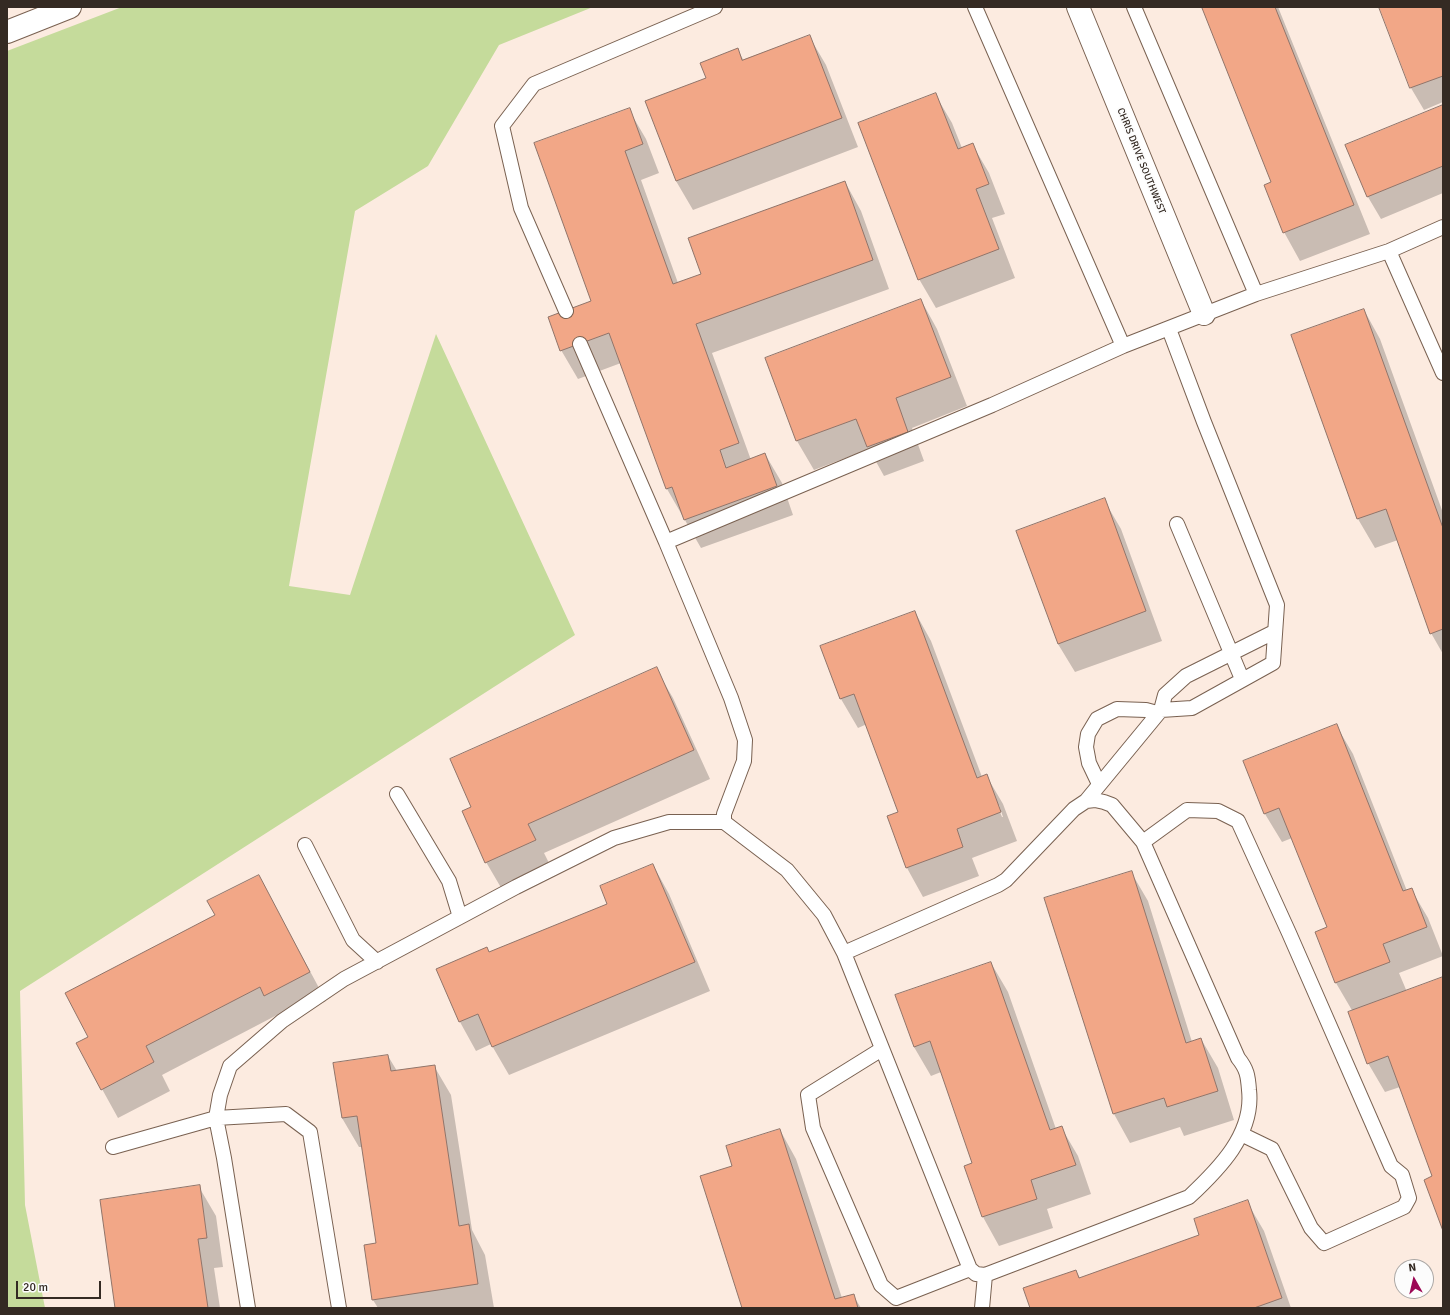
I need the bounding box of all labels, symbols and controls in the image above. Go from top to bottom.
street label: CHRIS DRIVE SOUTHWEST [1114,106,1168,216]
north arrow [1394,1259,1434,1299]
text: N [1408,1261,1417,1275]
scale bar [18,1273,103,1299]
text: 20 m [23,1280,48,1295]

